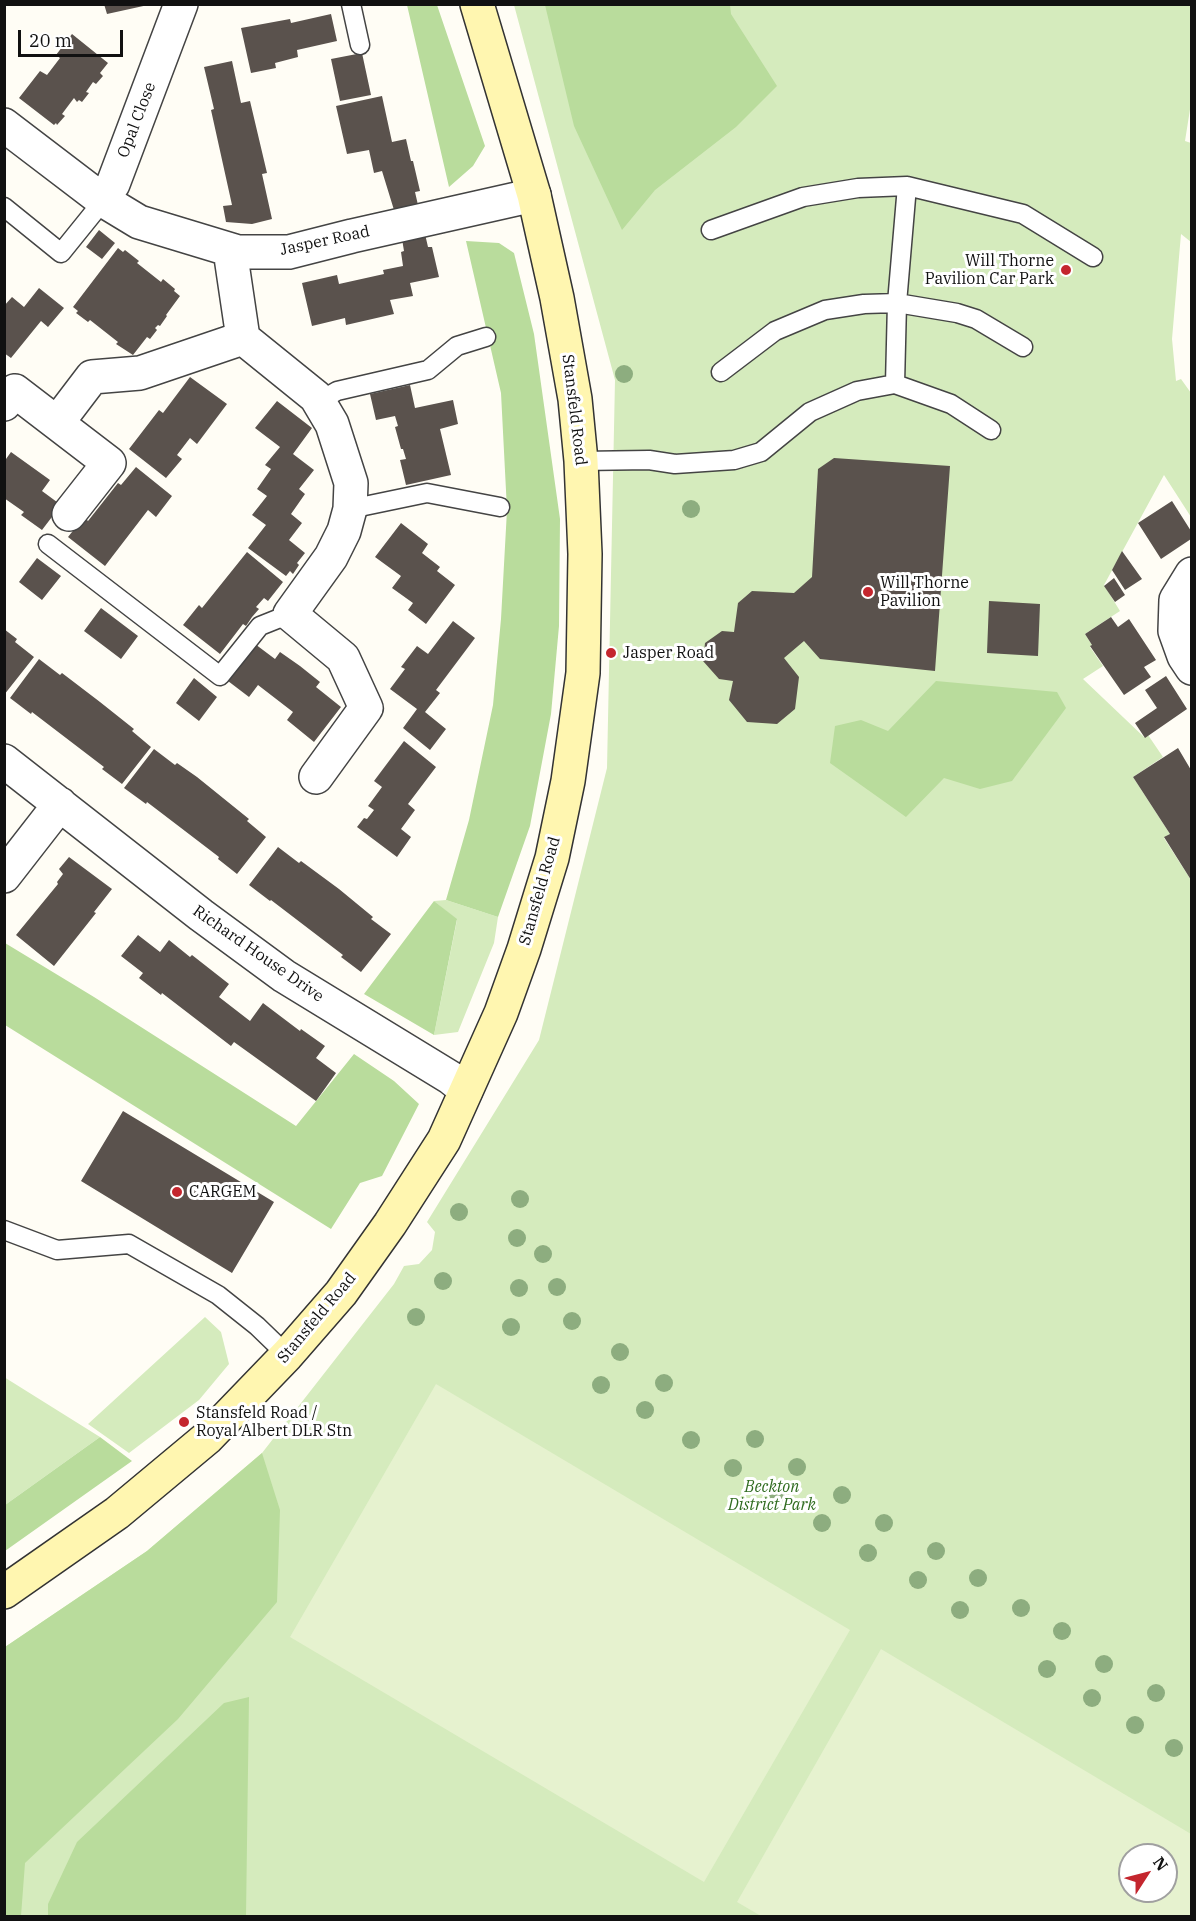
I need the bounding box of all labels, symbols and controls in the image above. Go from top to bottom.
scale bar [21,18,126,56]
text: 20 m [29,29,72,52]
street label: Opal Close [114,80,160,160]
street label: Jasper Road [278,222,372,260]
place label: Will Thorne Pavilion Car Park [925,251,1054,289]
marker: Will Thorne Pavilion Car Park [1059,263,1073,277]
street label: Stansfeld Road [558,353,590,467]
place label: Will Thorne Pavilion [880,573,969,611]
marker: Will Thorne Pavilion [861,585,875,599]
place label: Jasper Road [623,643,714,663]
marker: Jasper Road [604,646,618,660]
street label: Stansfeld Road [515,834,565,948]
street label: Richard House Drive [189,902,327,1006]
place label: CARGEM [189,1182,256,1202]
marker: CARGEM [170,1185,184,1199]
street label: Stansfeld Road [274,1269,360,1367]
place label: Stansfeld Road / Royal Albert DLR Stn [196,1403,352,1441]
marker: Stansfeld Road / Royal Albert DLR Stn [177,1415,191,1429]
park label: Beckton District Park [728,1477,816,1515]
north arrow [1118,1843,1178,1903]
text: N [1149,1853,1173,1875]

